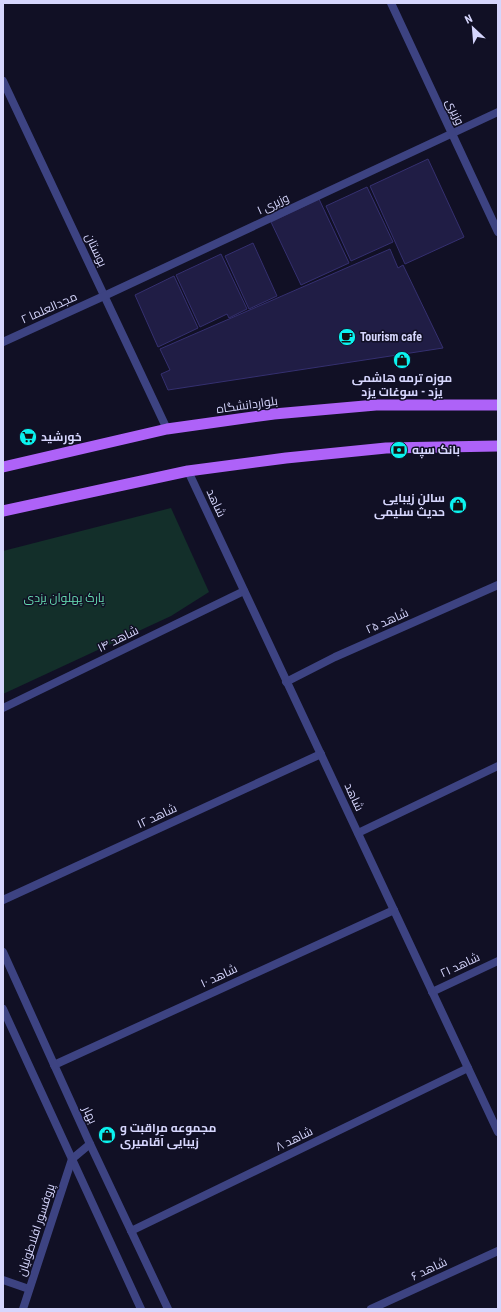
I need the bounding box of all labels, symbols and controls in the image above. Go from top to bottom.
north arrow [453,8,493,48]
text: N [463,12,475,27]
street label: وزیری [443,97,467,127]
street label: وزیری ۱ [255,191,291,217]
street label: بوستان [82,231,110,269]
street label: مجدالعلما ۲ [19,289,79,327]
cafe icon: Tourism cafe [337,327,357,347]
place label: Tourism cafe [360,330,422,344]
shop icon: موزه ترمه هاشمی یزد - سوغات یزد [392,350,412,370]
place label: موزه ترمه هاشمی یزد - سوغات یزد [352,371,452,400]
street label: بلواردانشگاه [215,394,279,416]
supermarket icon: خورشید [18,427,38,447]
place label: خورشید [41,430,82,445]
bank icon: بانک سپه [389,440,409,460]
place label: بانک سپه [412,443,460,459]
street label: شاهد [203,487,229,519]
place label: سالن زیبایی حدیث سلیمی [374,491,445,520]
shop icon: سالن زیبایی حدیث سلیمی [448,495,468,515]
park label: پارک پهلوان یزدی [23,591,105,607]
street label: شاهد ۲۵ [364,605,411,637]
street label: شاهد ۱۴ [95,623,141,655]
street label: شاهد [341,781,367,813]
street label: شاهد ۱۲ [135,801,179,831]
street label: شاهد ۲۱ [438,950,482,980]
street label: شاهد ۱۰ [198,961,240,991]
street label: بهار [79,1103,100,1126]
place label: مجموعه مراقبت و زیبایی آقامیری [120,1121,216,1150]
street label: شاهد ۸ [273,1124,315,1154]
shop icon: مجموعه مراقبت و زیبایی آقامیری [97,1125,117,1145]
street label: پروفسور افلاطونیان [14,1181,60,1279]
street label: شاهد ۶ [409,1255,449,1283]

